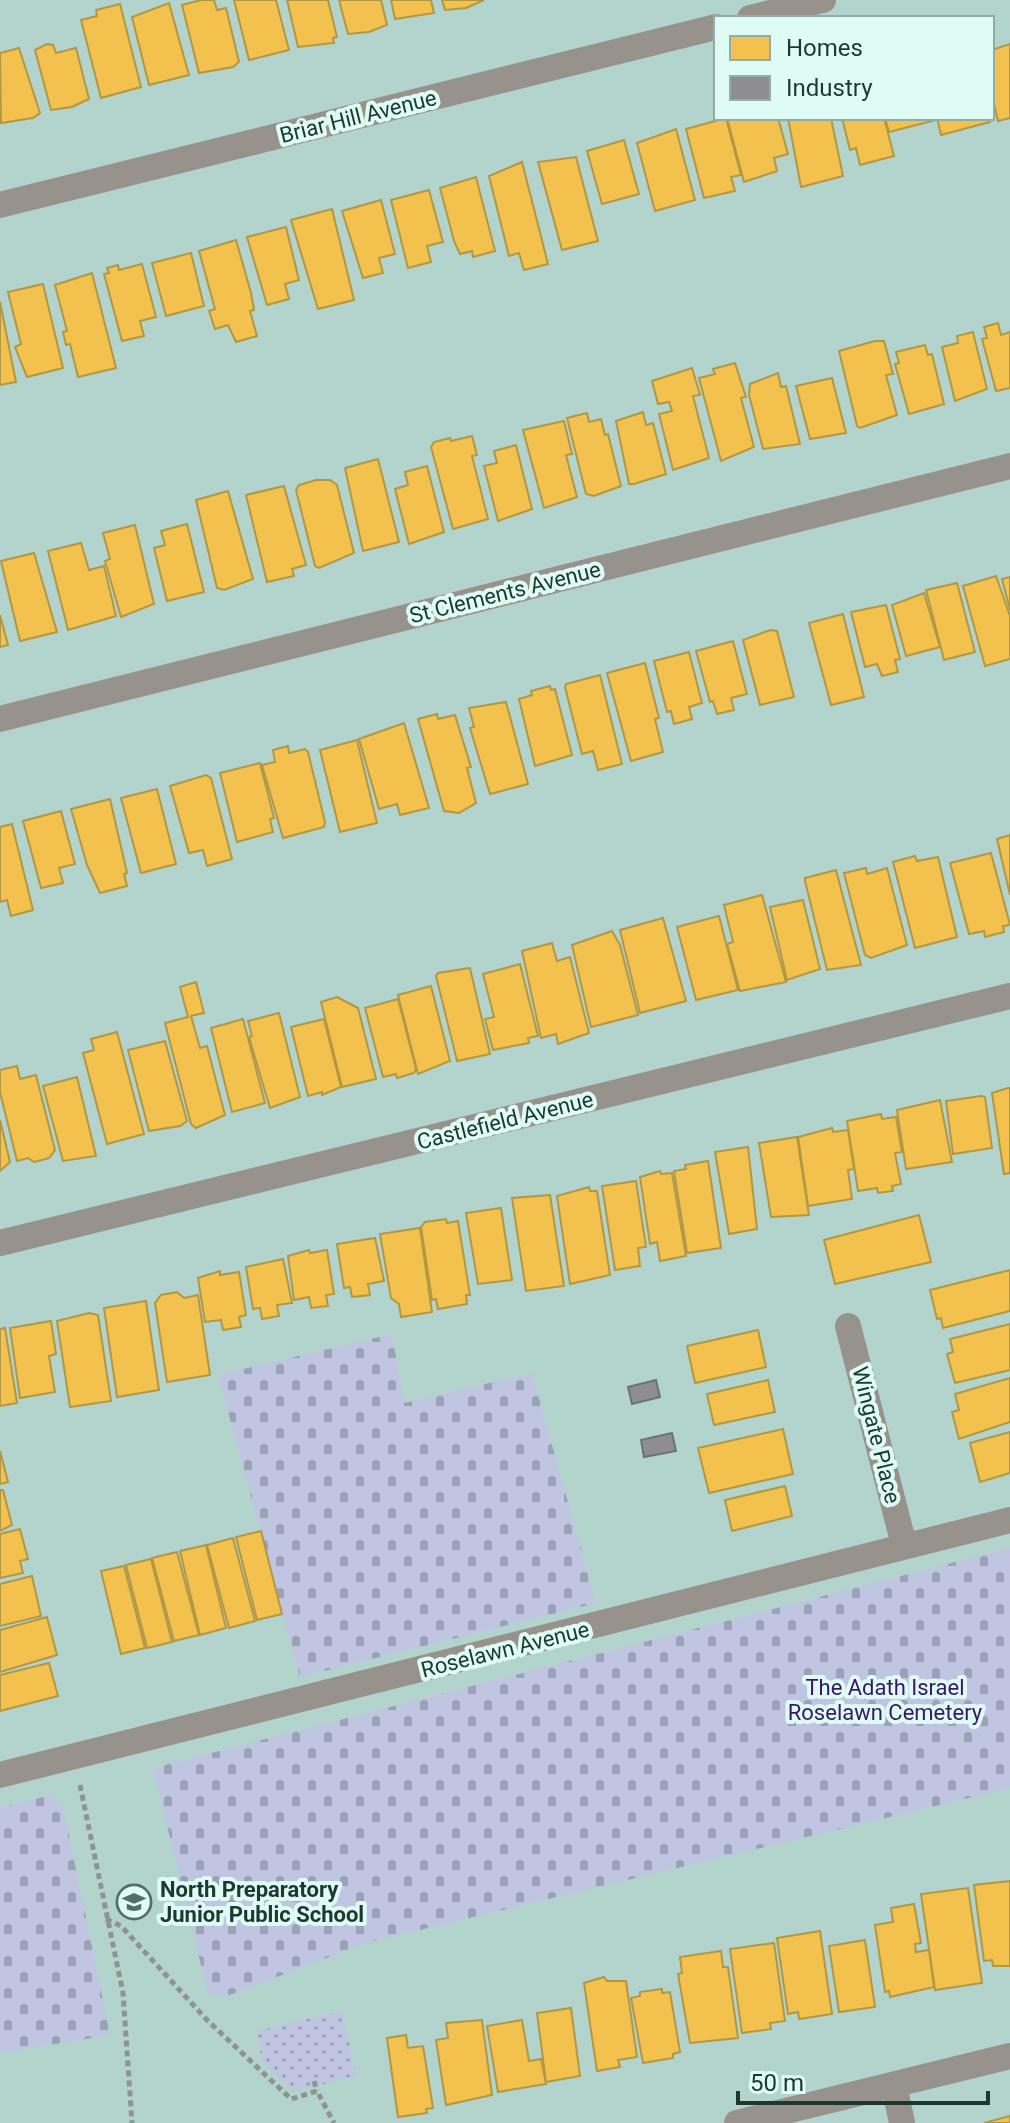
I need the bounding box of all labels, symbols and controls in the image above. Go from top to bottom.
legend [714,16,994,120]
text: Homes [786,34,863,62]
text: Industry [786,74,873,102]
street label: Briar Hill Avenue [277,85,439,148]
street label: St Clements Avenue [407,557,603,628]
street label: Castlefield Avenue [414,1086,596,1154]
street label: Wingate Place [847,1364,906,1506]
street label: Roselawn Avenue [418,1616,592,1682]
park label: The Adath Israel Roselawn Cemetery [788,1675,983,1725]
place label: North Preparatory Junior Public School [160,1877,364,1927]
school or university icon: North Preparatory Junior Public School [115,1883,153,1921]
scale bar [738,2055,988,2105]
text: 50 m [750,2069,804,2097]

